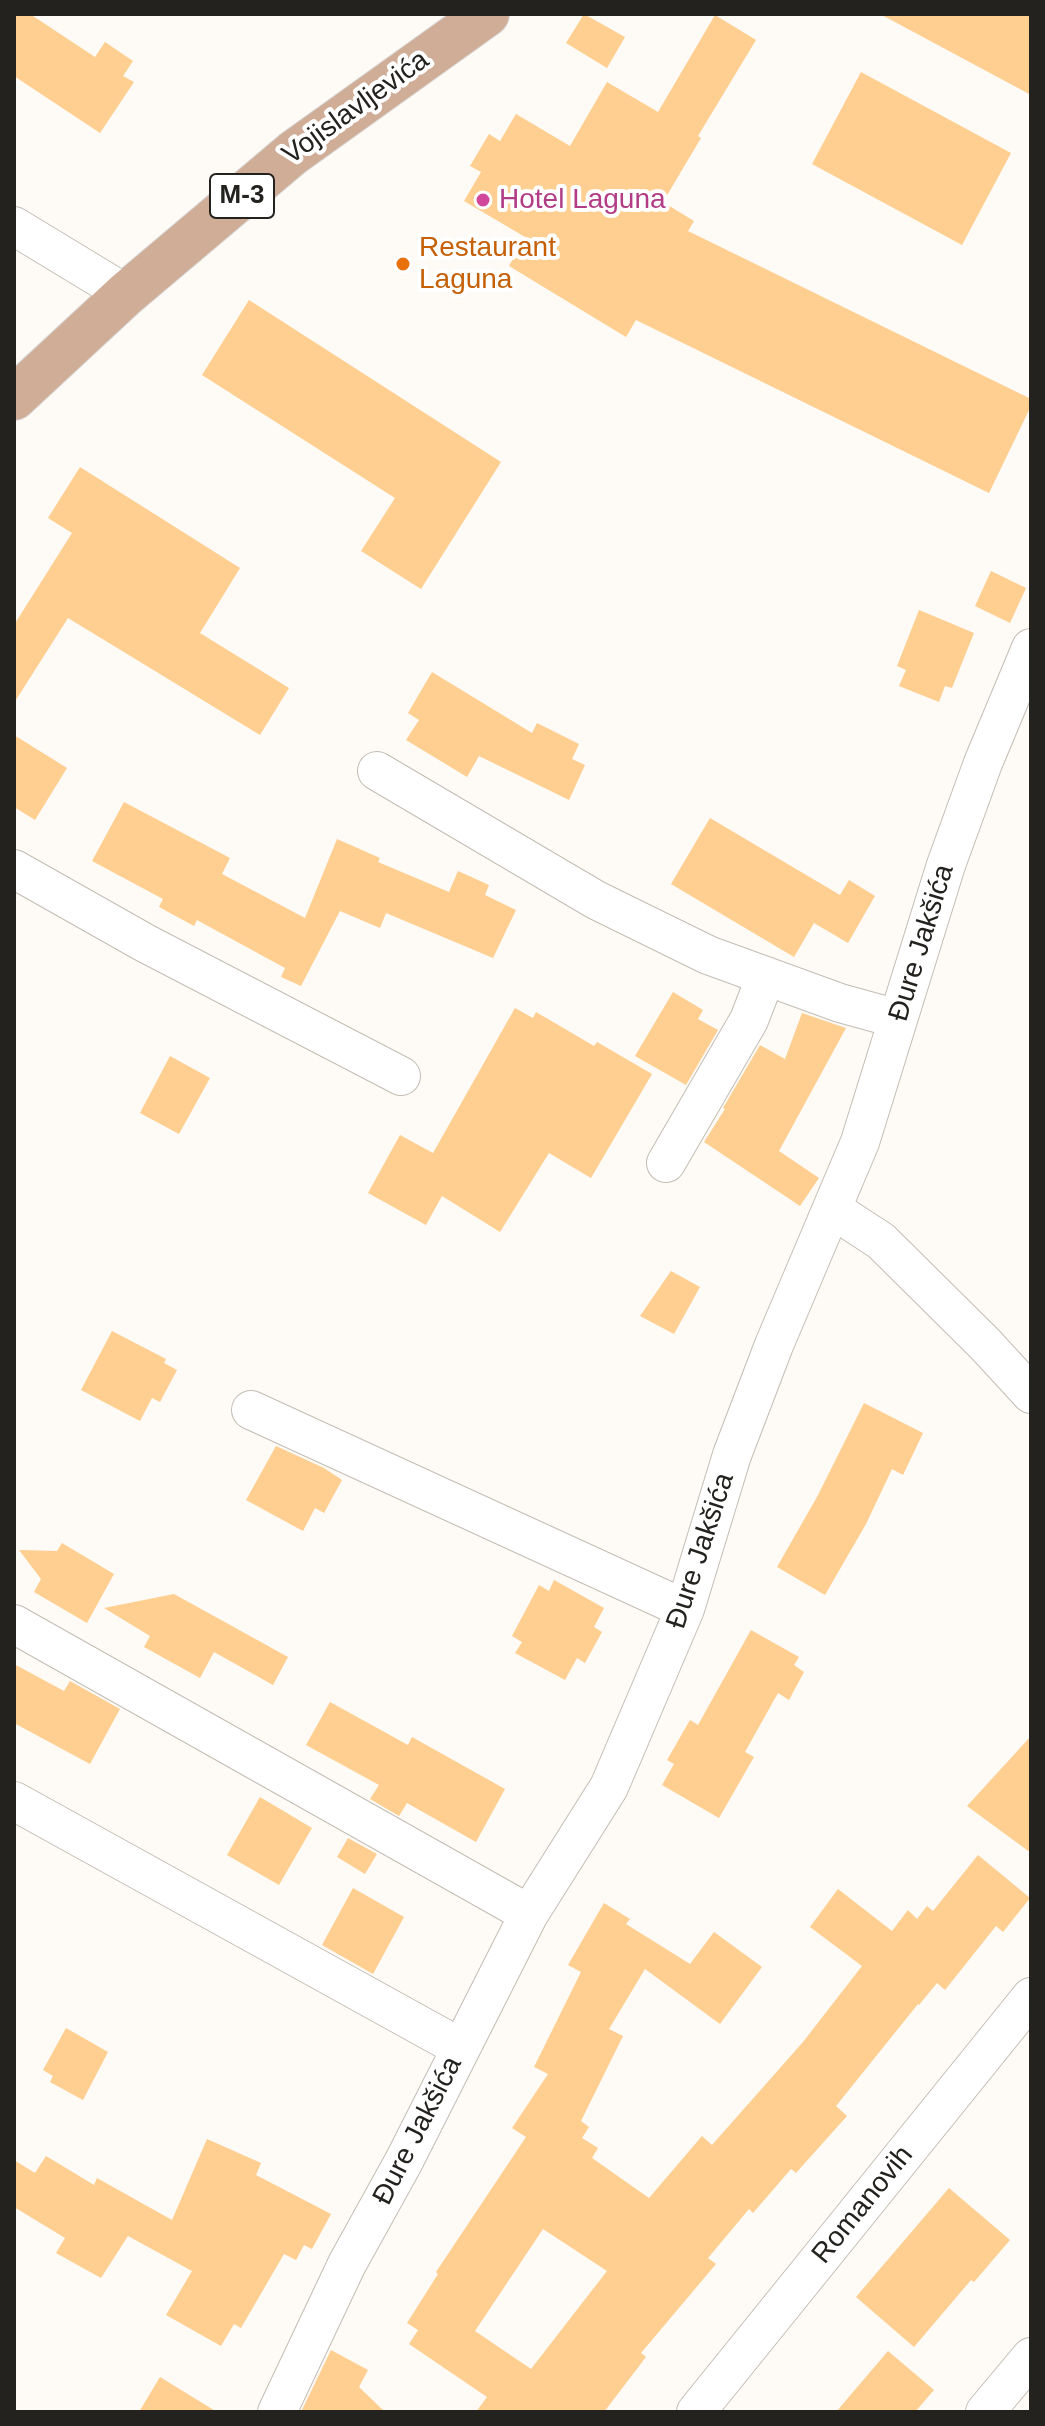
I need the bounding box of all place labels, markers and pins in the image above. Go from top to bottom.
place label: Hotel Laguna [499,183,666,217]
marker: Hotel Laguna [474,191,492,209]
place label: Restaurant Laguna [419,231,556,297]
marker: Restaurant Laguna [394,255,412,273]

